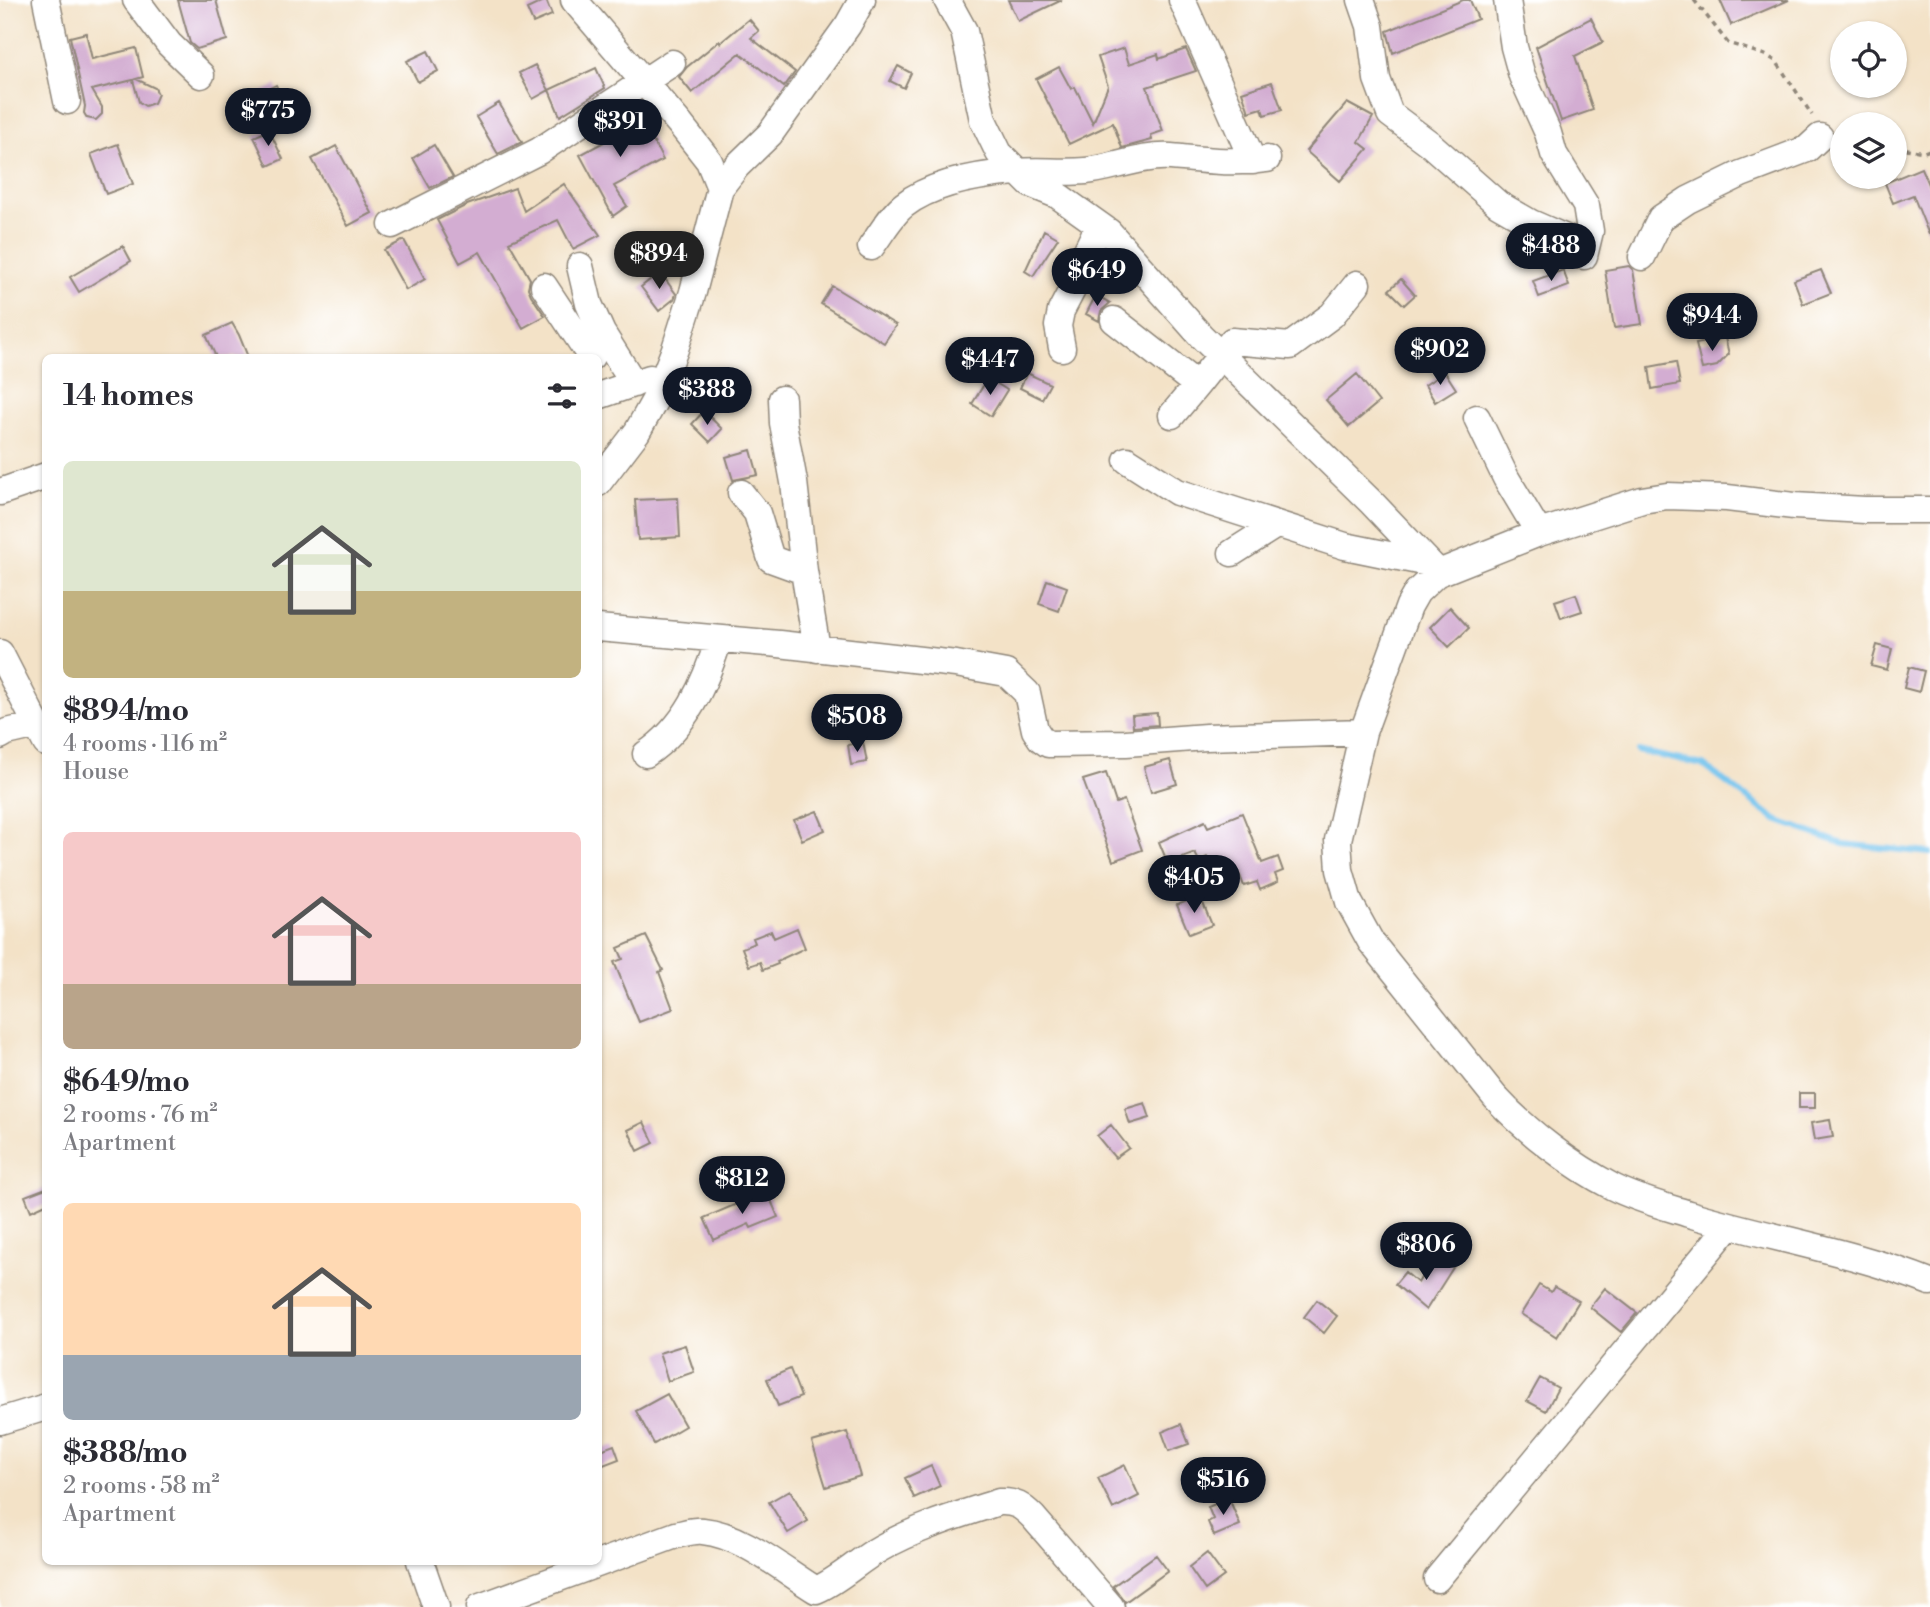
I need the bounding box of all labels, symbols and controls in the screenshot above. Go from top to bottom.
map controls [1830,21,1907,189]
button: locate [1830,21,1907,98]
pin: $775 [227,88,309,148]
text: $775 [241,97,295,125]
pin: $391 [579,100,661,159]
text: $391 [594,108,646,136]
button: layers [1830,112,1907,189]
pin: $488 [1510,224,1592,283]
pin: $894 [618,232,700,291]
text: $488 [1522,232,1580,260]
text: $894 [630,240,688,268]
pin: $649 [1056,248,1138,308]
text: $649 [1068,257,1126,285]
pin: $944 [1671,294,1753,353]
text: $944 [1682,302,1742,330]
pin: $902 [1399,328,1481,387]
text: $902 [1411,336,1469,364]
pin: $447 [949,338,1031,397]
text: $447 [961,346,1019,374]
pin: $388 [666,368,748,427]
text: $388 [679,376,735,404]
text: 14 homes [63,377,194,415]
icon: filters [543,377,581,415]
icon: home [259,507,385,633]
text: $894/mo [63,692,189,730]
pin: $508 [816,694,898,754]
text: $508 [827,703,887,731]
text: 4 rooms · 116 m² [63,730,227,758]
text: House [63,758,129,786]
pin: $405 [1153,856,1235,915]
text: $405 [1164,864,1224,892]
icon: home [259,878,385,1004]
text: $649/mo [63,1063,190,1101]
text: 2 rooms · 76 m² [63,1101,218,1129]
text: Apartment [63,1129,176,1157]
pin: $812 [701,1156,783,1216]
text: $812 [715,1165,769,1193]
pin: $806 [1385,1222,1467,1282]
text: $806 [1396,1231,1456,1259]
icon: home [259,1249,385,1375]
text: $388/mo [63,1434,188,1472]
pin: $516 [1182,1458,1264,1517]
text: $516 [1197,1466,1249,1494]
text: 2 rooms · 58 m² [63,1472,220,1500]
text: Apartment [63,1500,176,1528]

